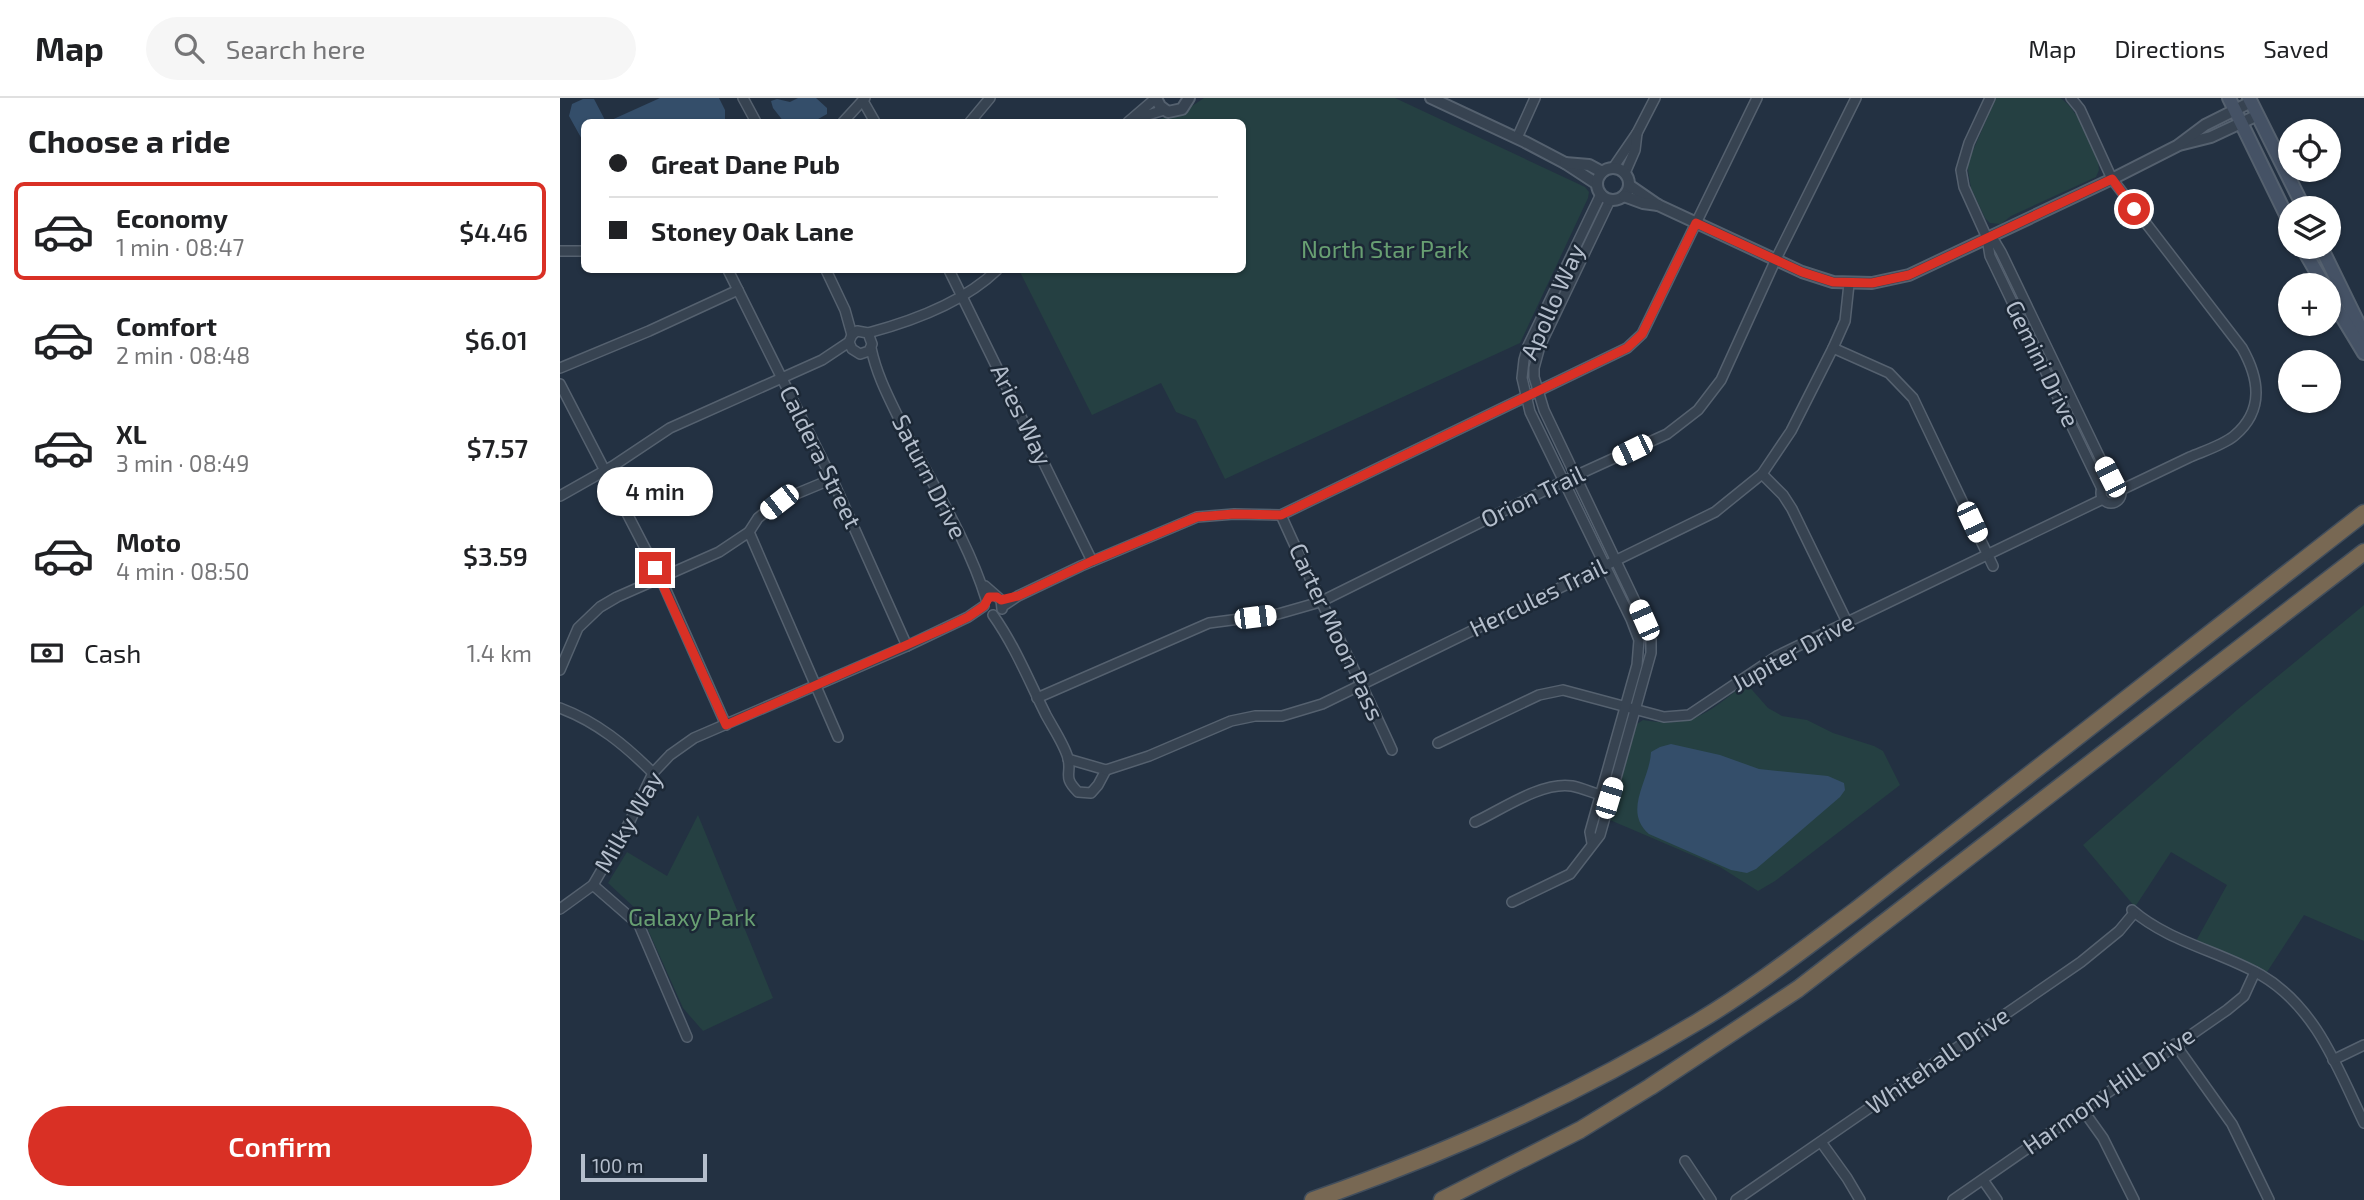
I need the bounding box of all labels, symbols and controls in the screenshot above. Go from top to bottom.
search box [146,17,636,80]
text: Map [35,28,104,68]
icon: search [170,29,208,67]
text: Search here [226,33,365,64]
text: Map [2028,34,2076,63]
text: Directions [2114,34,2225,63]
text: Saved [2263,34,2329,63]
map controls [2278,119,2341,413]
button: locate [2278,119,2341,182]
text: Choose a ride [28,121,231,159]
text: Great Dane Pub [651,148,840,179]
route start [2118,193,2150,225]
button: layers [2278,196,2341,259]
icon: car [32,200,95,263]
text: Economy [116,202,228,233]
text: Stoney Oak Lane [651,215,854,246]
text: $4.46 [459,216,528,247]
text: 1 min · 08:47 [116,233,244,261]
park label: North Star Park [1301,234,1469,263]
street label: Apollo Way [1513,239,1590,364]
button: + [2278,273,2341,336]
street label: Gemini Drive [2000,295,2086,431]
icon: car [32,308,95,371]
text: Comfort [116,310,217,341]
text: $6.01 [465,324,528,355]
text: 2 min · 08:48 [116,341,250,369]
button: − [2278,350,2341,413]
street label: Aries Way [985,359,1059,470]
street label: Caldera Street [774,380,868,533]
street label: Saturn Drive [887,409,974,543]
icon: car [32,416,95,479]
text: XL [116,418,147,449]
car [1609,431,1656,469]
text: $7.57 [467,432,528,463]
text: 3 min · 08:49 [116,449,249,477]
car [2092,454,2129,500]
street label: Orion Trail [1476,458,1589,533]
callout: 4 min [597,466,713,516]
text: 4 min [625,477,685,505]
car [756,481,803,523]
car [1954,499,1991,545]
icon: car [32,524,95,587]
text: Moto [116,526,181,557]
street label: Carter Moon Pass [1284,538,1391,725]
text: $3.59 [463,540,528,571]
street label: Hercules Trail [1464,551,1610,642]
route end [639,552,671,584]
text: 4 min · 08:50 [116,557,250,585]
car [1626,597,1663,643]
car [1233,604,1278,630]
street label: Jupiter Drive [1726,606,1858,697]
icon: cash [28,634,66,672]
text: Cash [84,637,141,668]
text: 1.4 km [467,639,532,667]
street label: Milky Way [587,765,668,877]
car [1593,775,1626,821]
park label: Galaxy Park [628,902,756,931]
street label: Whitehall Drive [1860,1000,2014,1120]
street label: Harmony Hill Drive [2017,1020,2200,1160]
button: Confirm [28,1106,532,1186]
scale bar [581,1151,707,1183]
text: 100 m [592,1154,643,1177]

